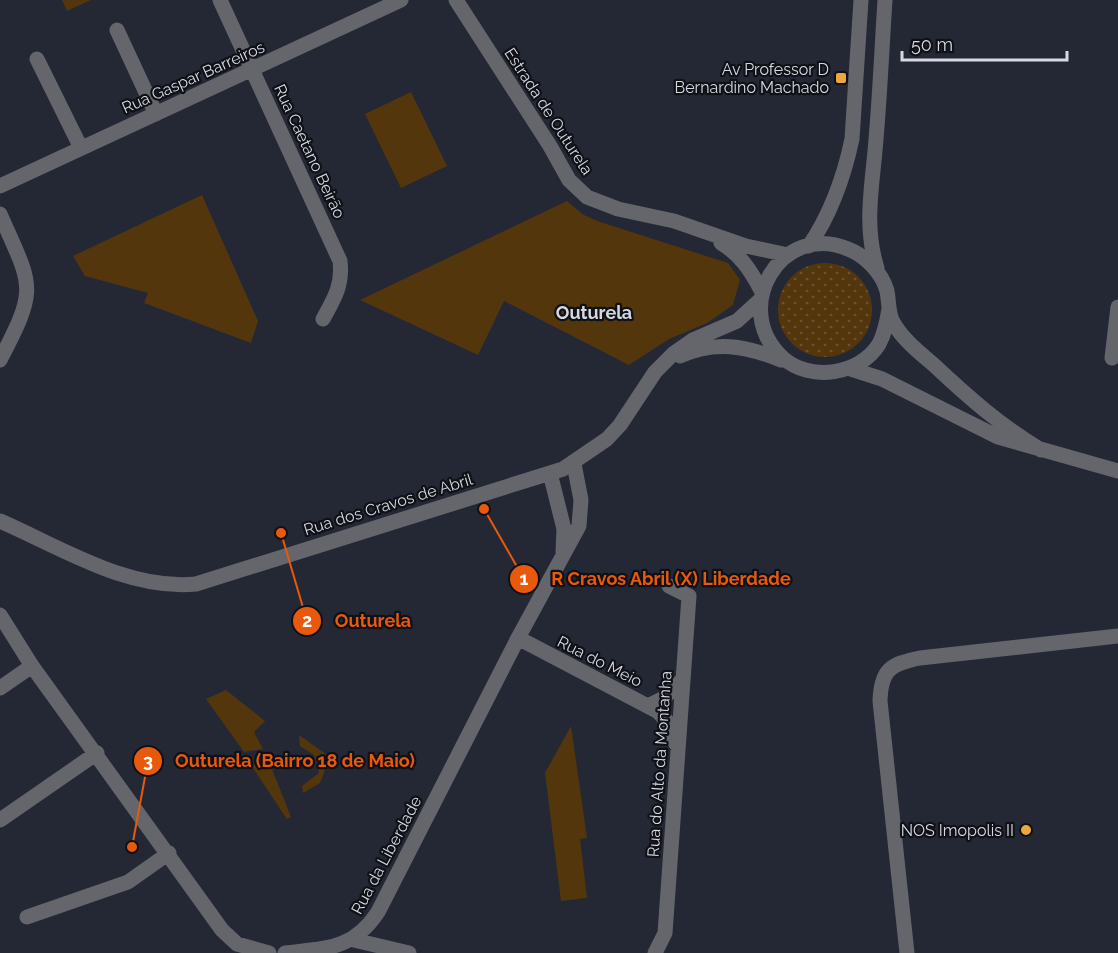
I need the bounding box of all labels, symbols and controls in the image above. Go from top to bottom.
scale bar [902,24,1067,62]
text: 50 m [911,34,953,55]
street label: Rua Gaspar Barreiros [119,37,268,118]
street label: Estrada de Outurela [500,44,597,178]
place label: Av Professor D Bernardino Machado [675,60,829,97]
marker: Av Professor D Bernardino Machado [834,71,848,85]
street label: Rua Caetano Beirão [270,81,349,221]
district label: Outurela [556,302,632,323]
street label: Rua dos Cravos de Abril [301,470,475,539]
callout: R Cravos Abril (X) Liberdade [509,561,803,597]
text: 1 [520,568,529,589]
text: R Cravos Abril (X) Liberdade [551,568,791,589]
callout: Outurela [292,603,423,639]
text: 2 [302,610,312,631]
text: Outurela [335,610,411,631]
street label: Rua do Meio [554,632,645,691]
street label: Rua do Alto da Montanha [644,670,675,858]
callout: Outurela (Bairro 18 de Maio) [133,743,427,779]
text: 3 [143,750,153,771]
text: Outurela (Bairro 18 de Maio) [175,750,415,771]
street label: Rua da Liberdade [347,793,426,917]
place label: NOS Imopolis II [901,821,1014,840]
marker: NOS Imopolis II [1019,823,1033,837]

